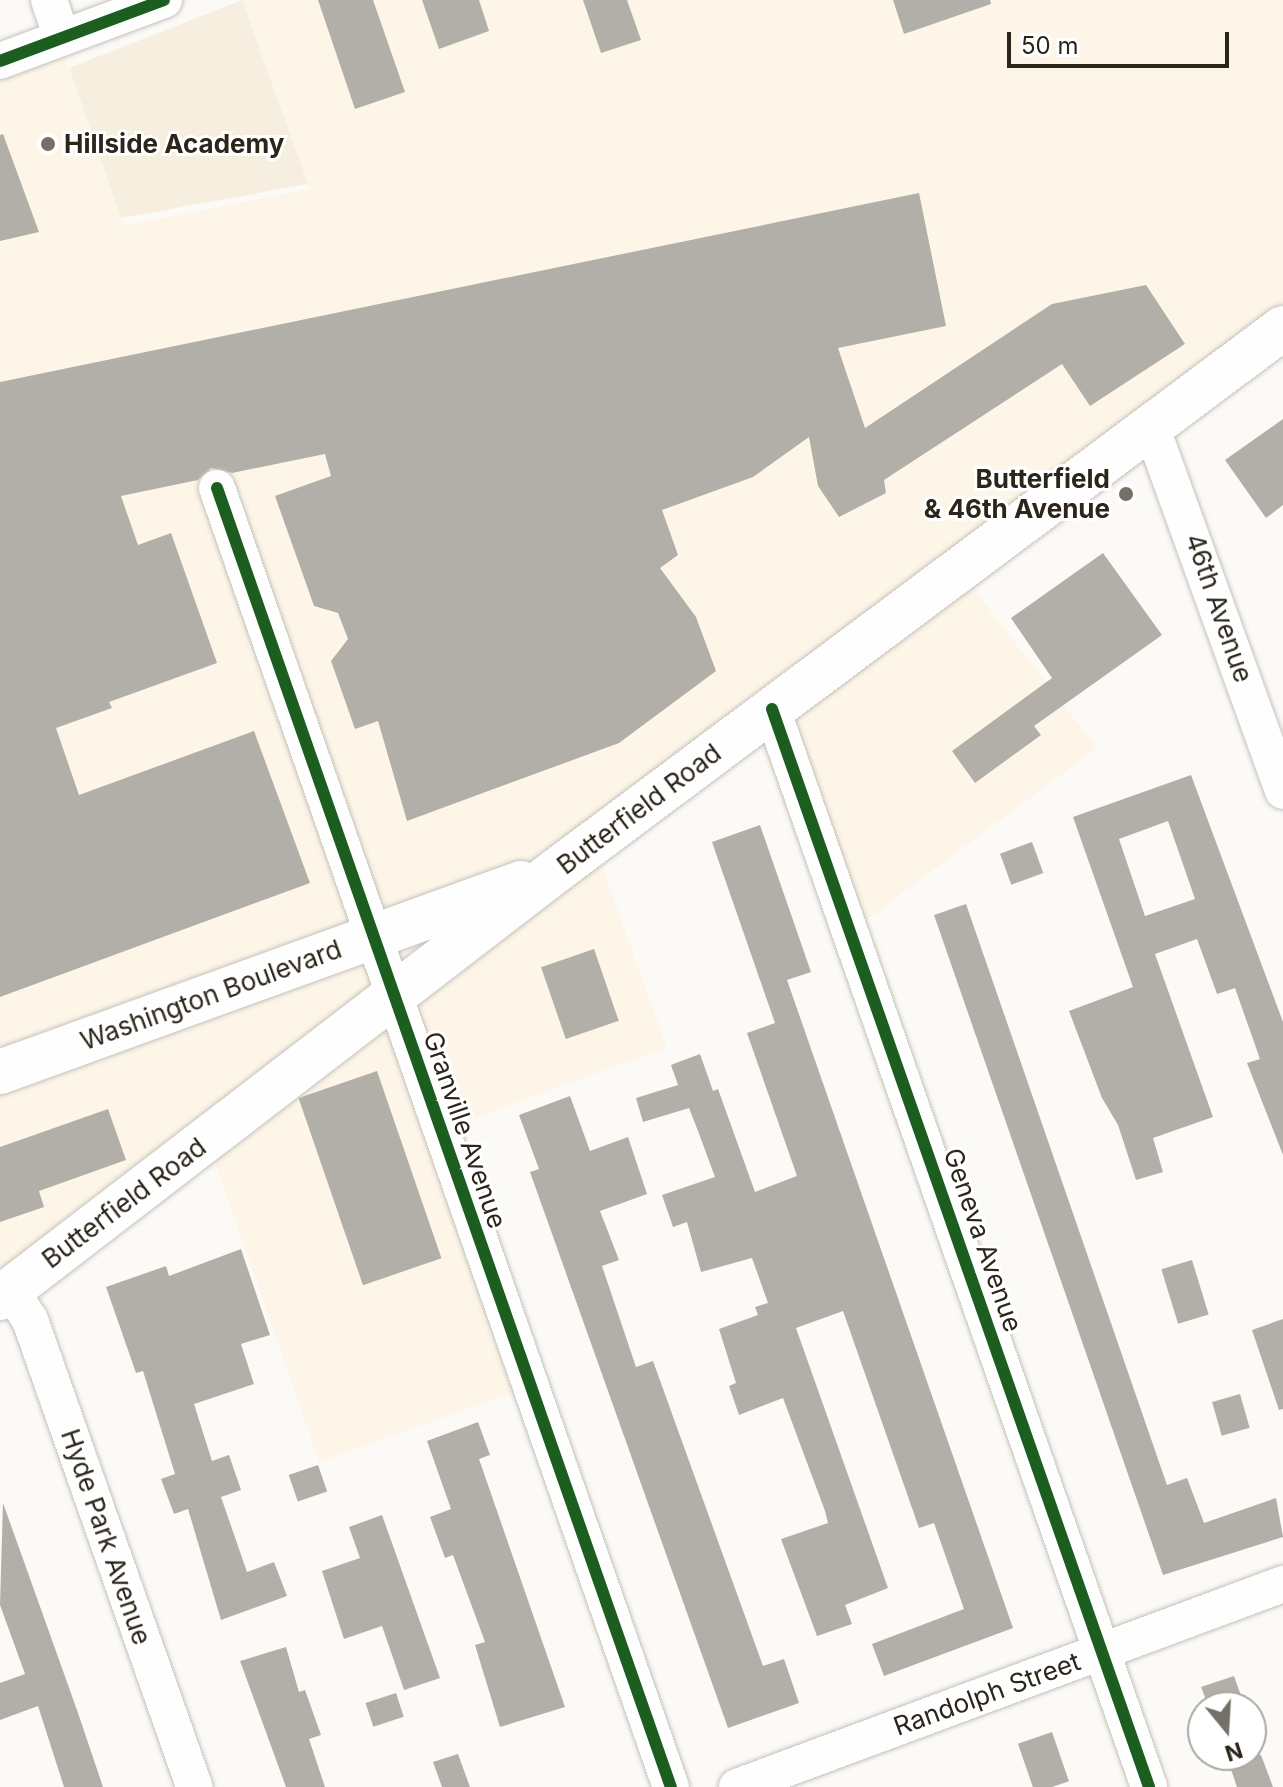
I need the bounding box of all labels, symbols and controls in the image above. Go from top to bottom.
scale bar [1011,16,1233,66]
text: 50 m [1021,31,1079,60]
place label: Hillside Academy [64,128,284,160]
marker: Hillside Academy [39,135,57,153]
place label: Butterfield & 46th Avenue [924,463,1110,524]
marker: Butterfield & 46th Avenue [1117,485,1135,503]
street label: 46th Avenue [1179,529,1259,687]
street label: Butterfield Road [551,737,727,881]
street label: Washington Boulevard [76,933,346,1057]
street label: Granville Avenue [417,1027,513,1233]
street label: Butterfield Road [36,1131,212,1275]
street label: Geneva Avenue [937,1144,1029,1336]
street label: Hyde Park Avenue [54,1425,158,1649]
street label: Randolph Street [889,1646,1085,1742]
north arrow [1187,1691,1267,1771]
text: N [1222,1737,1246,1767]

